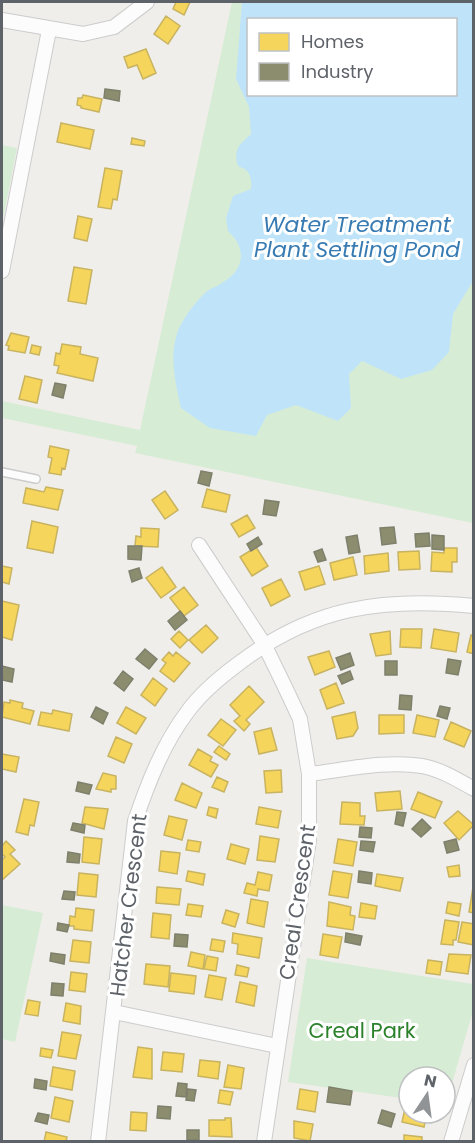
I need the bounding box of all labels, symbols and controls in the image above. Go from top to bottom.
legend [247,18,457,96]
text: Homes [301,29,364,54]
text: Industry [301,59,373,84]
water label: Water Treatment Plant Settling Pond [254,209,460,265]
street label: Hatcher Crescent [102,812,154,998]
street label: Creal Crescent [272,822,322,982]
park label: Creal Park [308,1016,416,1045]
north arrow [397,1065,457,1125]
text: N [422,1068,439,1093]

